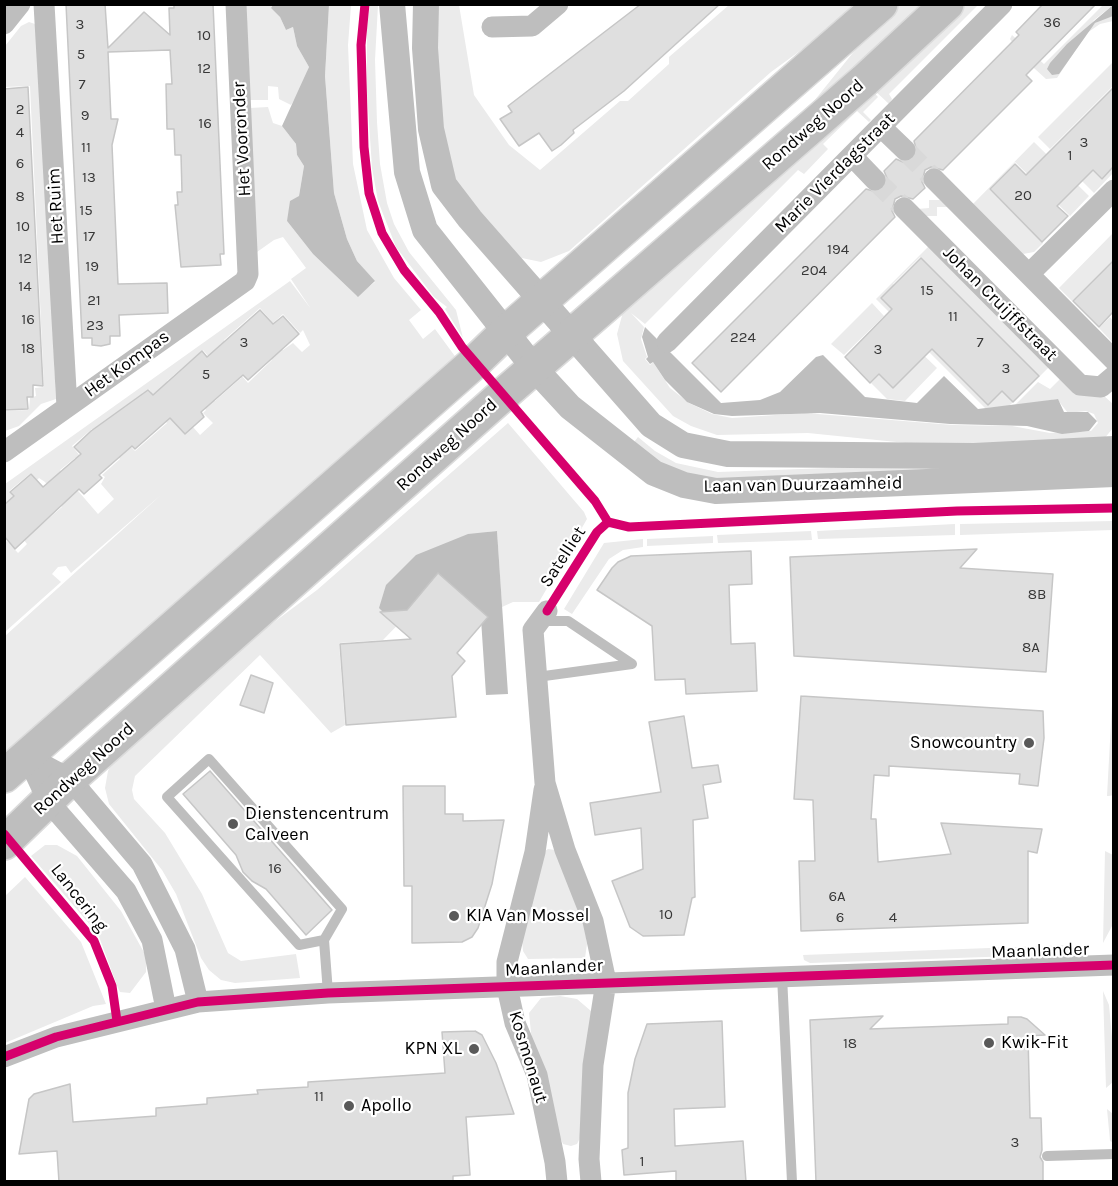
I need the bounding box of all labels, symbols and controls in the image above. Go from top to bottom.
house number: 36 [1043,14,1061,32]
house number: 3 [76,16,84,34]
house number: 10 [197,27,211,45]
house number: 5 [77,46,85,64]
house number: 12 [197,60,211,78]
street label: Rondweg Noord [758,75,868,175]
house number: 7 [78,76,86,94]
street label: Het Vooronder [228,81,256,197]
house number: 2 [16,101,24,119]
house number: 9 [81,107,89,125]
street label: Marie Vierdagstraat [770,108,900,238]
house number: 16 [198,115,212,133]
house number: 4 [16,124,24,142]
house number: 3 [1080,134,1088,152]
house number: 11 [81,139,91,157]
house number: 1 [1068,147,1072,165]
house number: 6 [16,155,24,173]
street label: Het Ruim [43,167,69,245]
house number: 13 [82,169,96,187]
house number: 20 [1014,187,1032,205]
house number: 8 [15,188,25,206]
house number: 15 [79,202,93,220]
house number: 10 [16,218,30,236]
house number: 17 [83,228,95,246]
house number: 194 [827,241,849,259]
street label: Johan Cruijffstraat [938,242,1062,366]
house number: 12 [18,250,32,268]
house number: 19 [85,258,99,276]
house number: 204 [801,262,827,280]
house number: 14 [18,278,32,296]
house number: 15 [920,282,934,300]
house number: 21 [87,292,101,310]
house number: 11 [948,308,958,326]
house number: 16 [21,311,35,329]
house number: 23 [86,317,104,335]
street label: Het Kompas [80,326,174,402]
house number: 224 [730,329,756,347]
house number: 3 [240,334,248,352]
house number: 7 [976,334,984,352]
house number: 18 [21,340,35,358]
house number: 3 [874,341,882,359]
house number: 3 [1002,360,1010,378]
house number: 5 [202,366,210,384]
street label: Rondweg Noord [392,394,502,496]
street label: Laan van Duurzaamheid [703,472,903,498]
street label: Satelliet [535,522,591,592]
house number: 8B [1028,586,1046,604]
house number: 8A [1022,639,1040,657]
street label: Rondweg Noord [29,718,139,820]
place label: Snowcountry [910,732,1017,754]
marker: Snowcountry [1022,736,1036,750]
place label: Dienstencentrum Calveen [245,803,389,846]
marker: Dienstencentrum Calveen [226,817,240,831]
street label: Lancering [46,860,112,936]
house number: 16 [268,860,282,878]
house number: 6A [828,888,846,906]
place label: KIA Van Mossel [466,905,589,927]
house number: 10 [659,906,673,924]
marker: KIA Van Mossel [447,909,461,923]
house number: 6 [836,909,844,927]
house number: 4 [889,909,897,927]
street label: Maanlander [991,938,1089,964]
street label: Maanlander [504,955,604,981]
street label: Kosmonaut [504,1008,552,1106]
place label: Kwik-Fit [1001,1032,1068,1054]
house number: 18 [843,1035,857,1053]
marker: Kwik-Fit [982,1036,996,1050]
place label: KPN XL [405,1038,462,1060]
marker: KPN XL [467,1042,481,1056]
house number: 11 [314,1088,324,1106]
place label: Apollo [361,1095,412,1117]
marker: Apollo [342,1099,356,1113]
house number: 3 [1011,1134,1019,1152]
house number: 1 [640,1153,644,1171]

